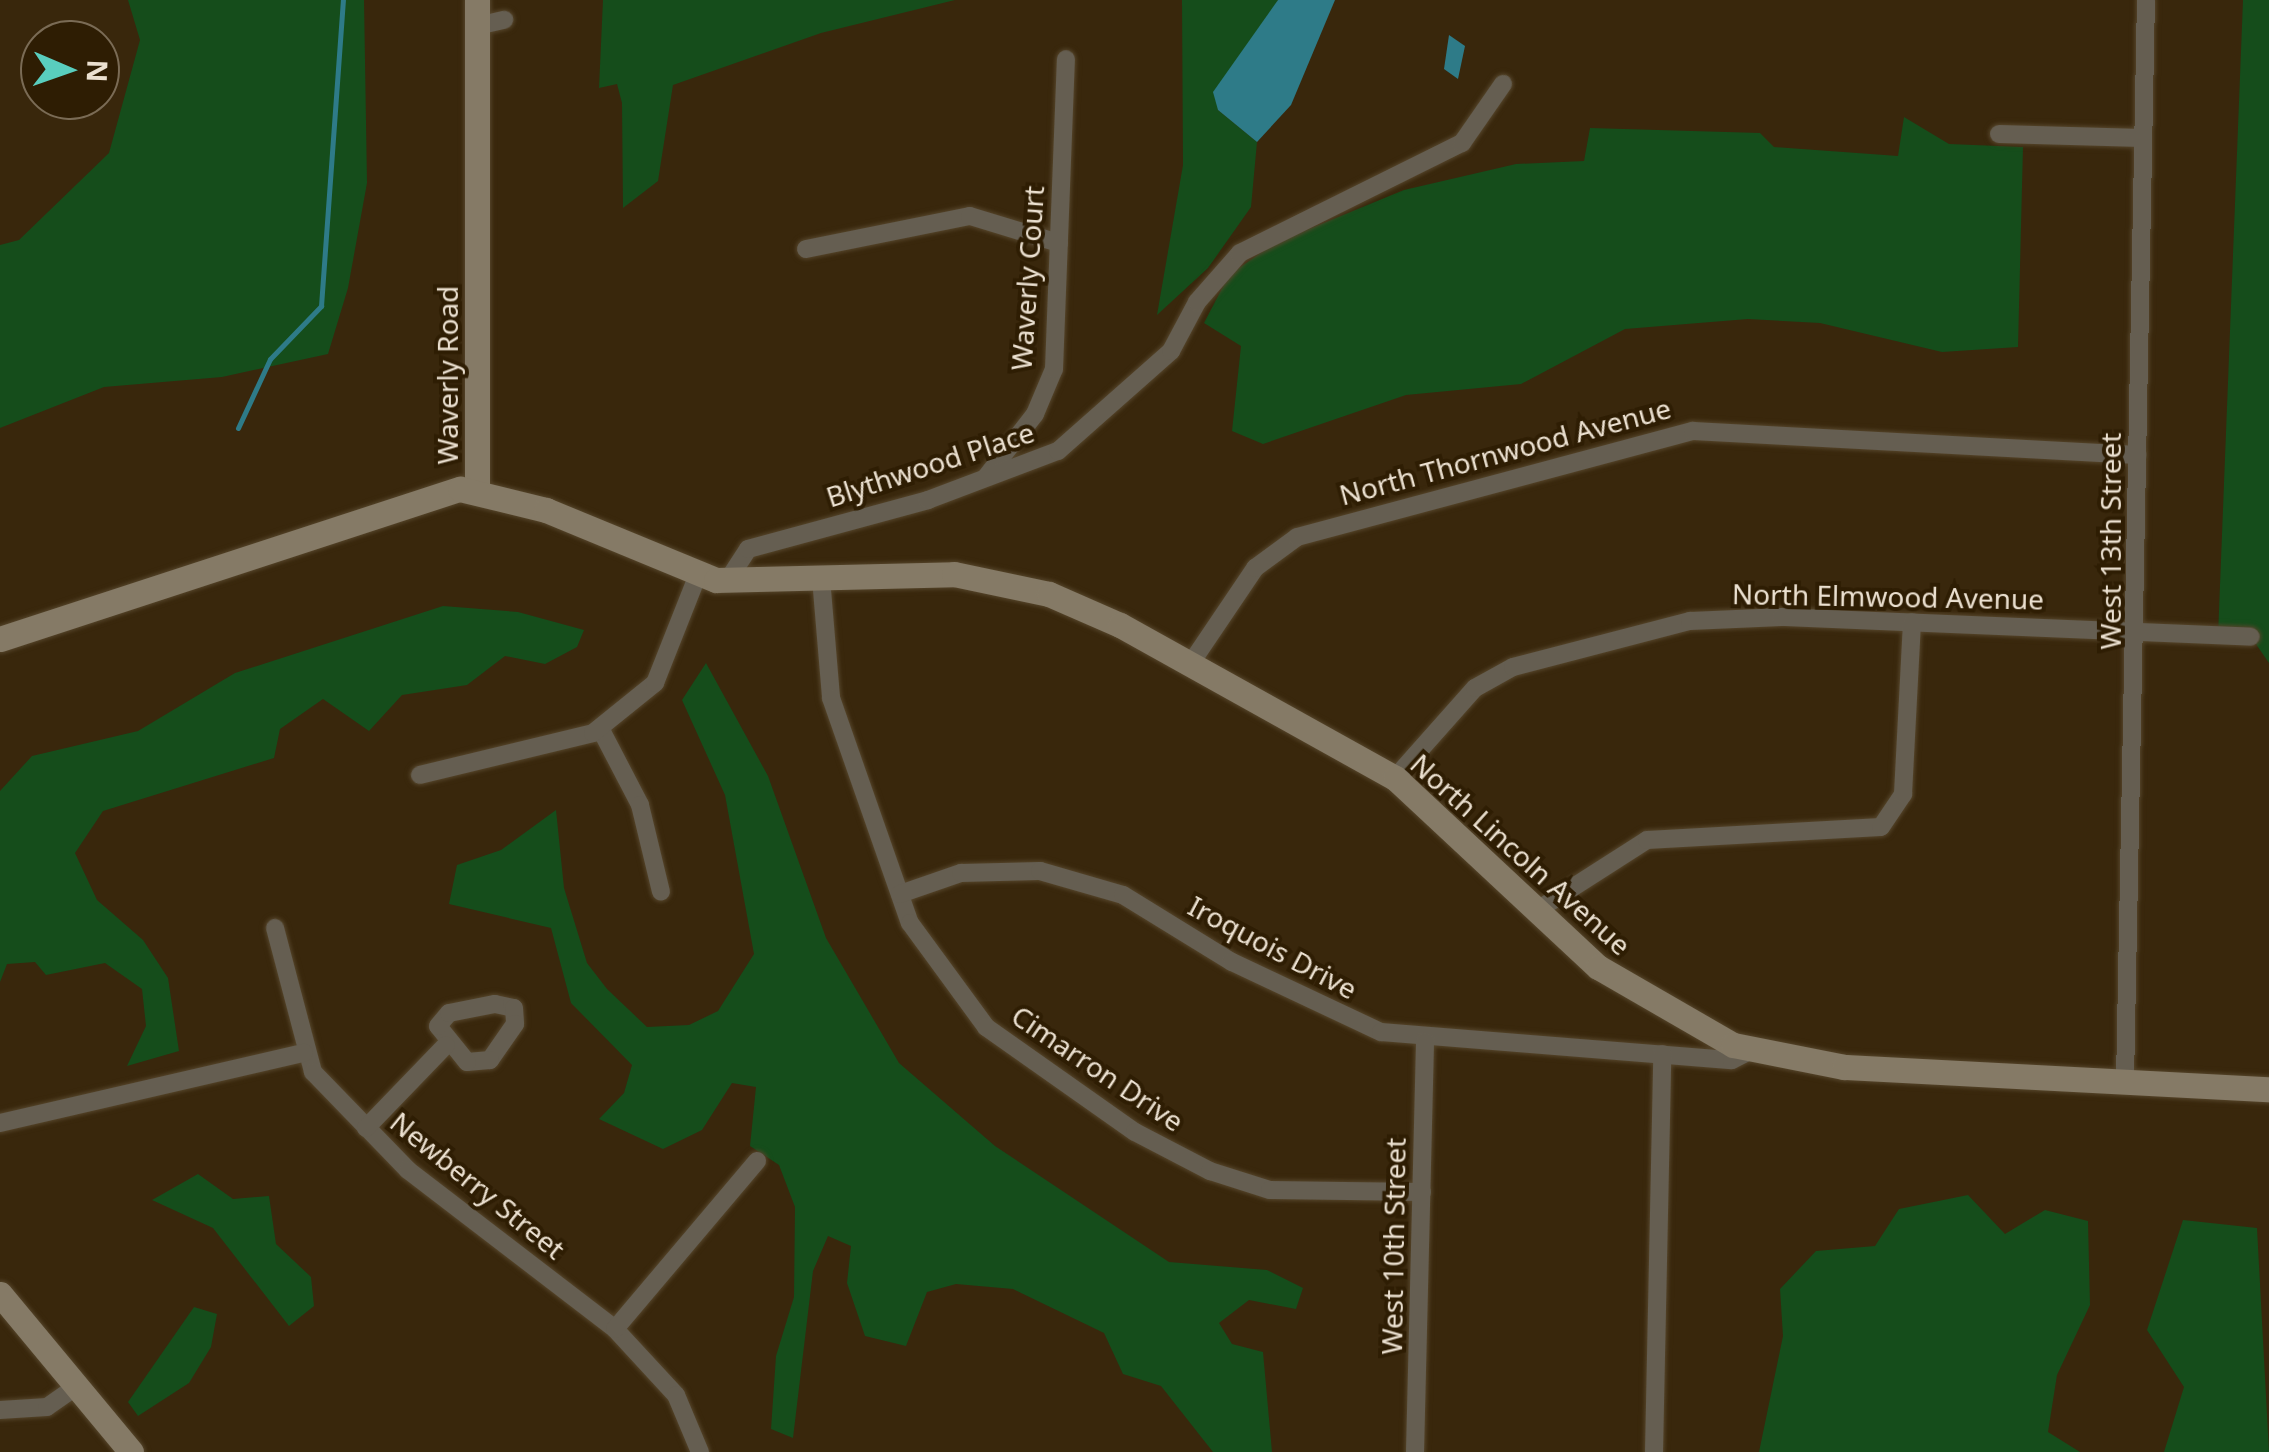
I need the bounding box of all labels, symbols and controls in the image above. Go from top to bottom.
north arrow [20,20,120,120]
text: N [79,59,117,83]
street label: Waverly Court [1004,184,1050,372]
street label: Waverly Road [430,286,464,464]
street label: North Thornwood Avenue [1336,391,1674,511]
street label: Blythwood Place [822,415,1038,513]
street label: West 13th Street [2093,433,2127,649]
street label: North Elmwood Avenue [1732,576,2044,616]
street label: North Lincoln Avenue [1404,746,1638,962]
street label: Iroquois Drive [1183,888,1363,1006]
street label: Cimarron Drive [1006,998,1190,1138]
street label: Newberry Street [384,1104,572,1266]
street label: West 10th Street [1374,1137,1412,1355]

